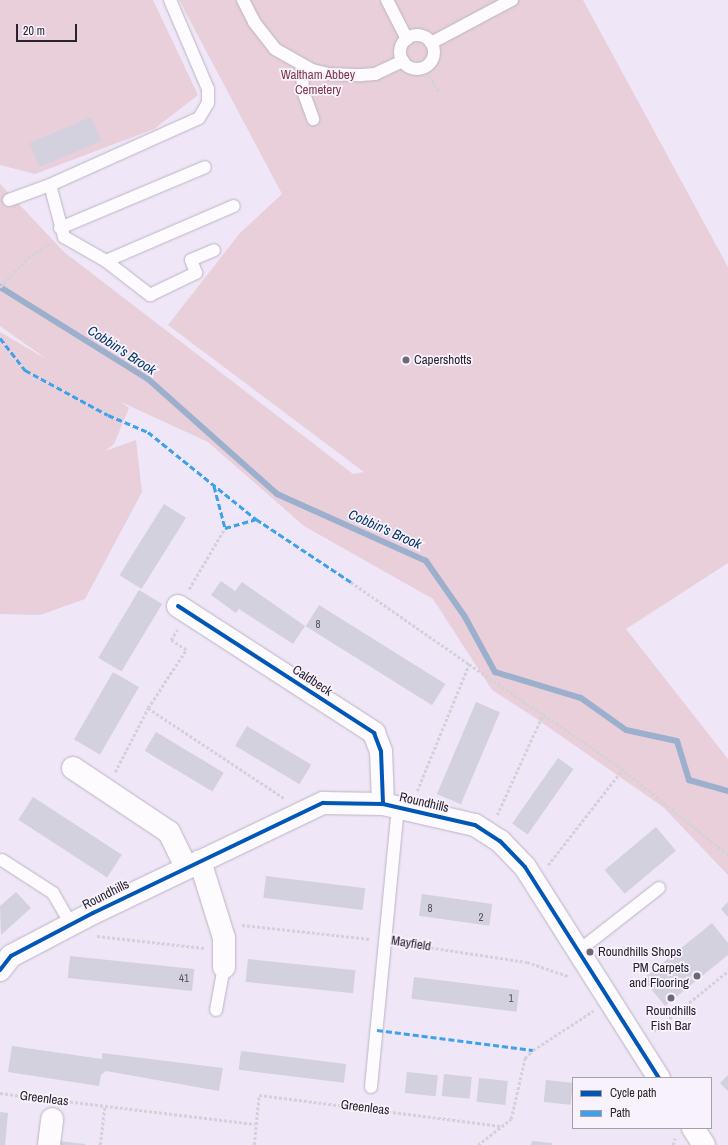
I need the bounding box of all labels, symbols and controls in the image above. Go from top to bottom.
scale bar [18,16,79,42]
text: 20 m [23,23,45,39]
park label: Waltham Abbey Cemetery [281,68,355,99]
water label: Cobbin's Brook [85,322,159,378]
place label: Capershotts [414,352,471,368]
marker: Capershotts [401,355,411,365]
water label: Cobbin's Brook [346,505,424,553]
house number: 8 [315,617,321,631]
street label: Caldbeck [289,662,335,700]
street label: Roundhills [398,790,450,816]
street label: Roundhills [80,877,132,913]
house number: 8 [427,901,433,915]
house number: 2 [478,910,484,924]
street label: Mayfield [390,933,432,955]
place label: Roundhills Shops [598,944,682,960]
marker: Roundhills Shops [585,947,595,957]
place label: PM Carpets and Flooring [629,961,689,992]
house number: 41 [179,971,189,985]
marker: PM Carpets and Flooring [692,971,702,981]
house number: 1 [508,991,514,1005]
marker: Roundhills Fish Bar [666,993,676,1003]
place label: Roundhills Fish Bar [646,1004,696,1035]
legend [572,1077,712,1129]
text: Cycle path [610,1085,657,1101]
street label: Greenleas [19,1088,69,1110]
street label: Greenleas [340,1097,390,1119]
text: Path [610,1105,630,1121]

